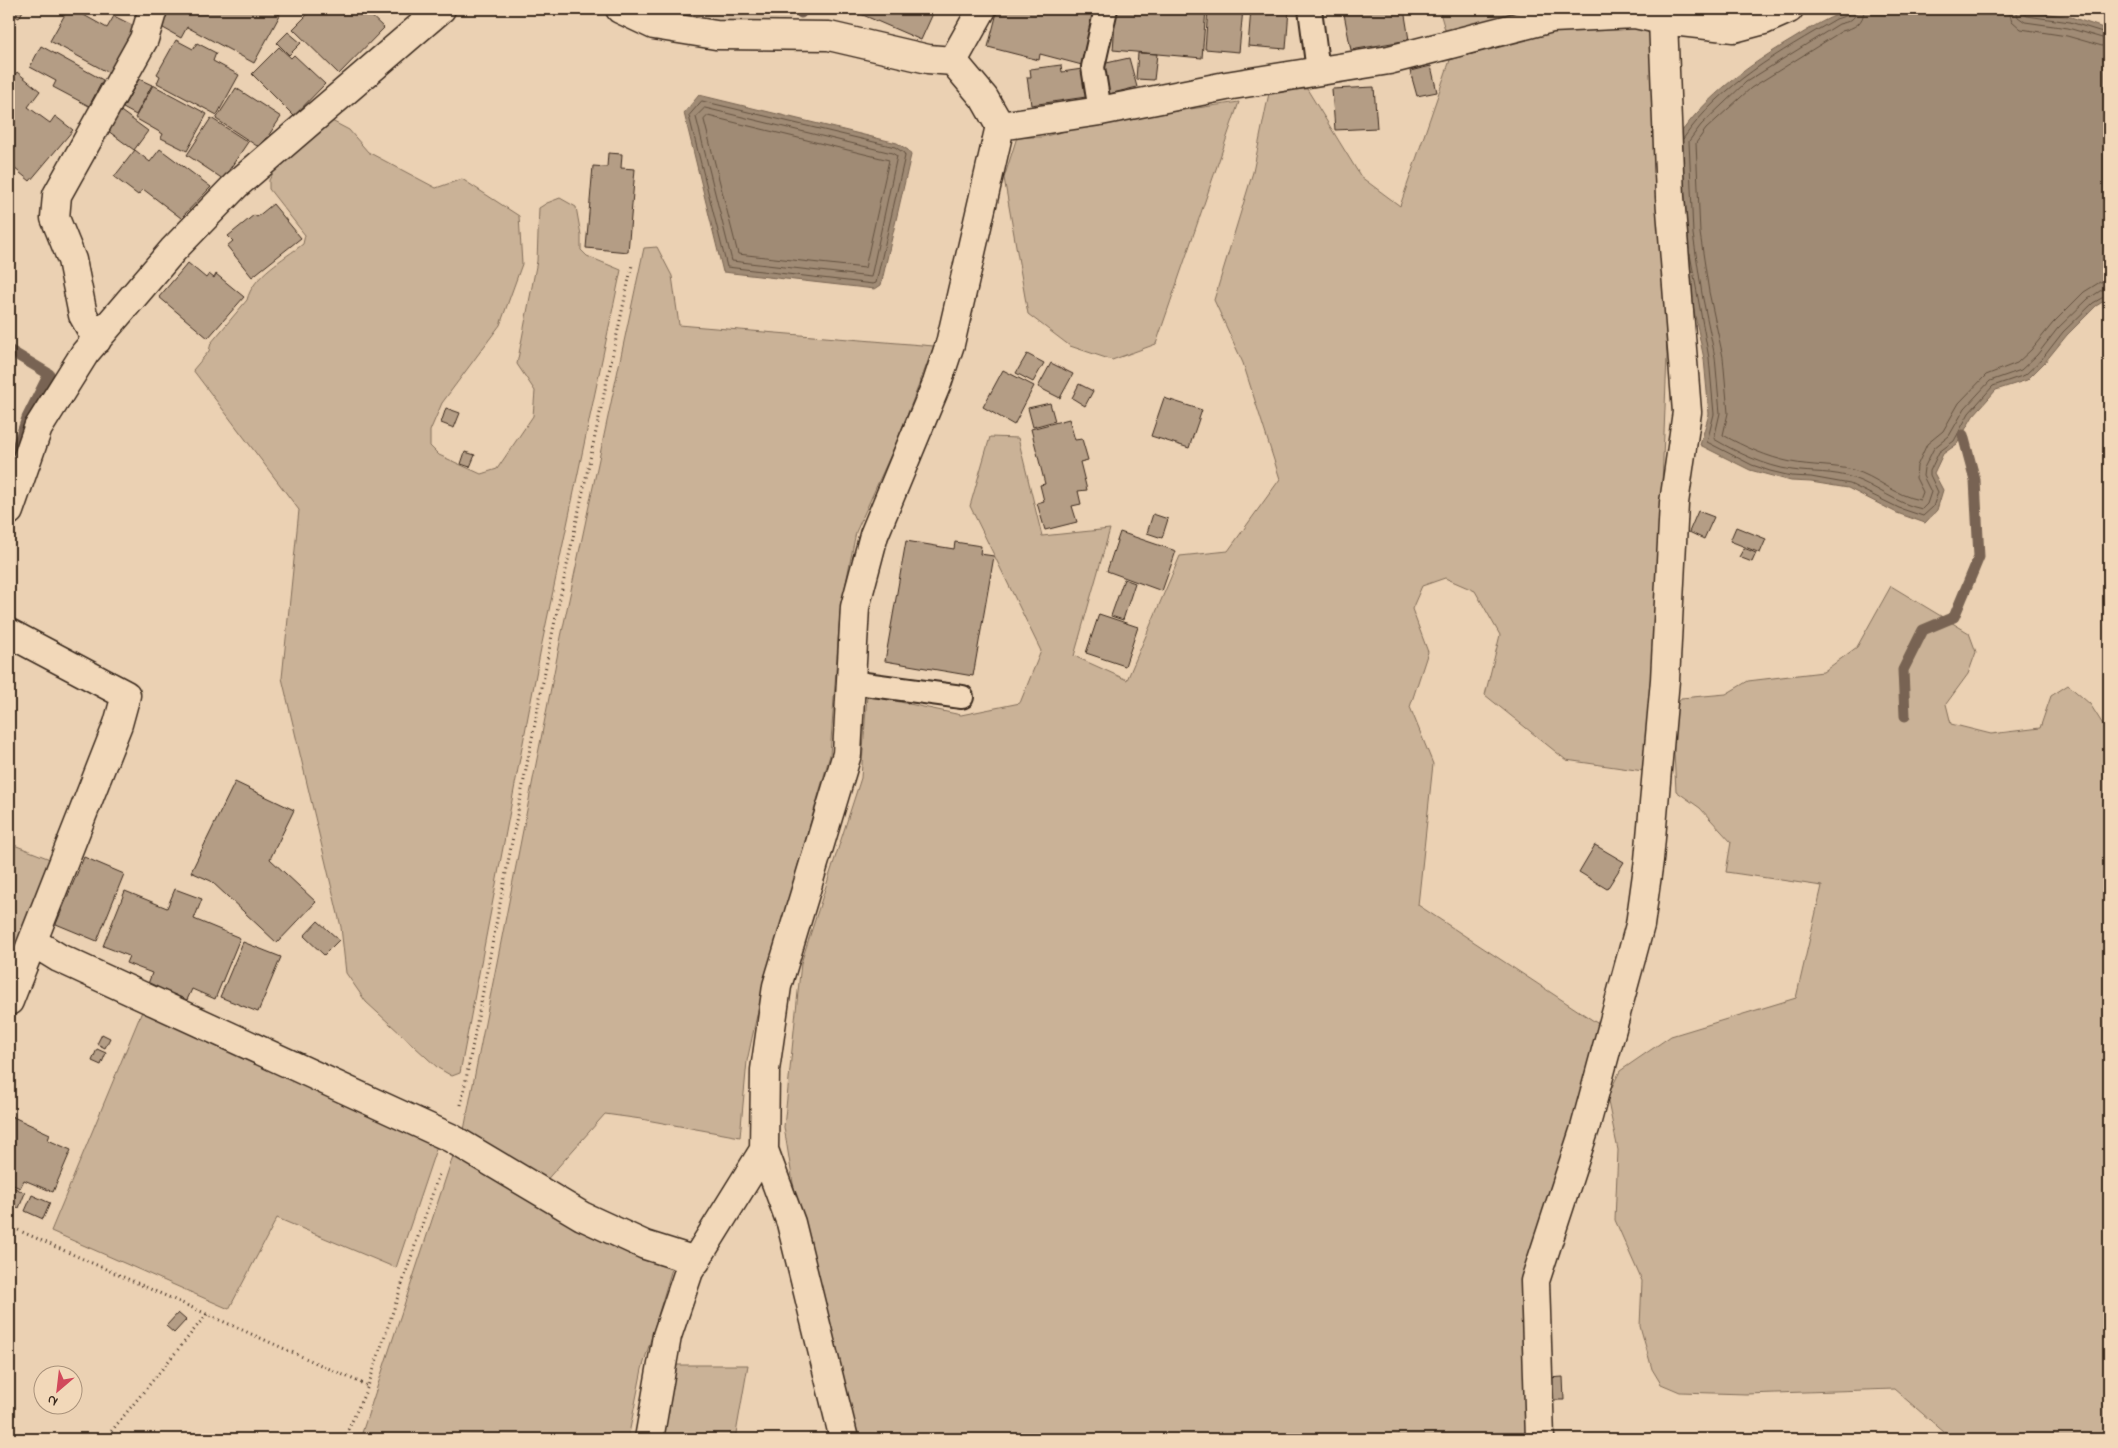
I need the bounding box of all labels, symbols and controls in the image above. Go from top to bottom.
north arrow [32,1366,82,1416]
text: N [43,1389,62,1412]

